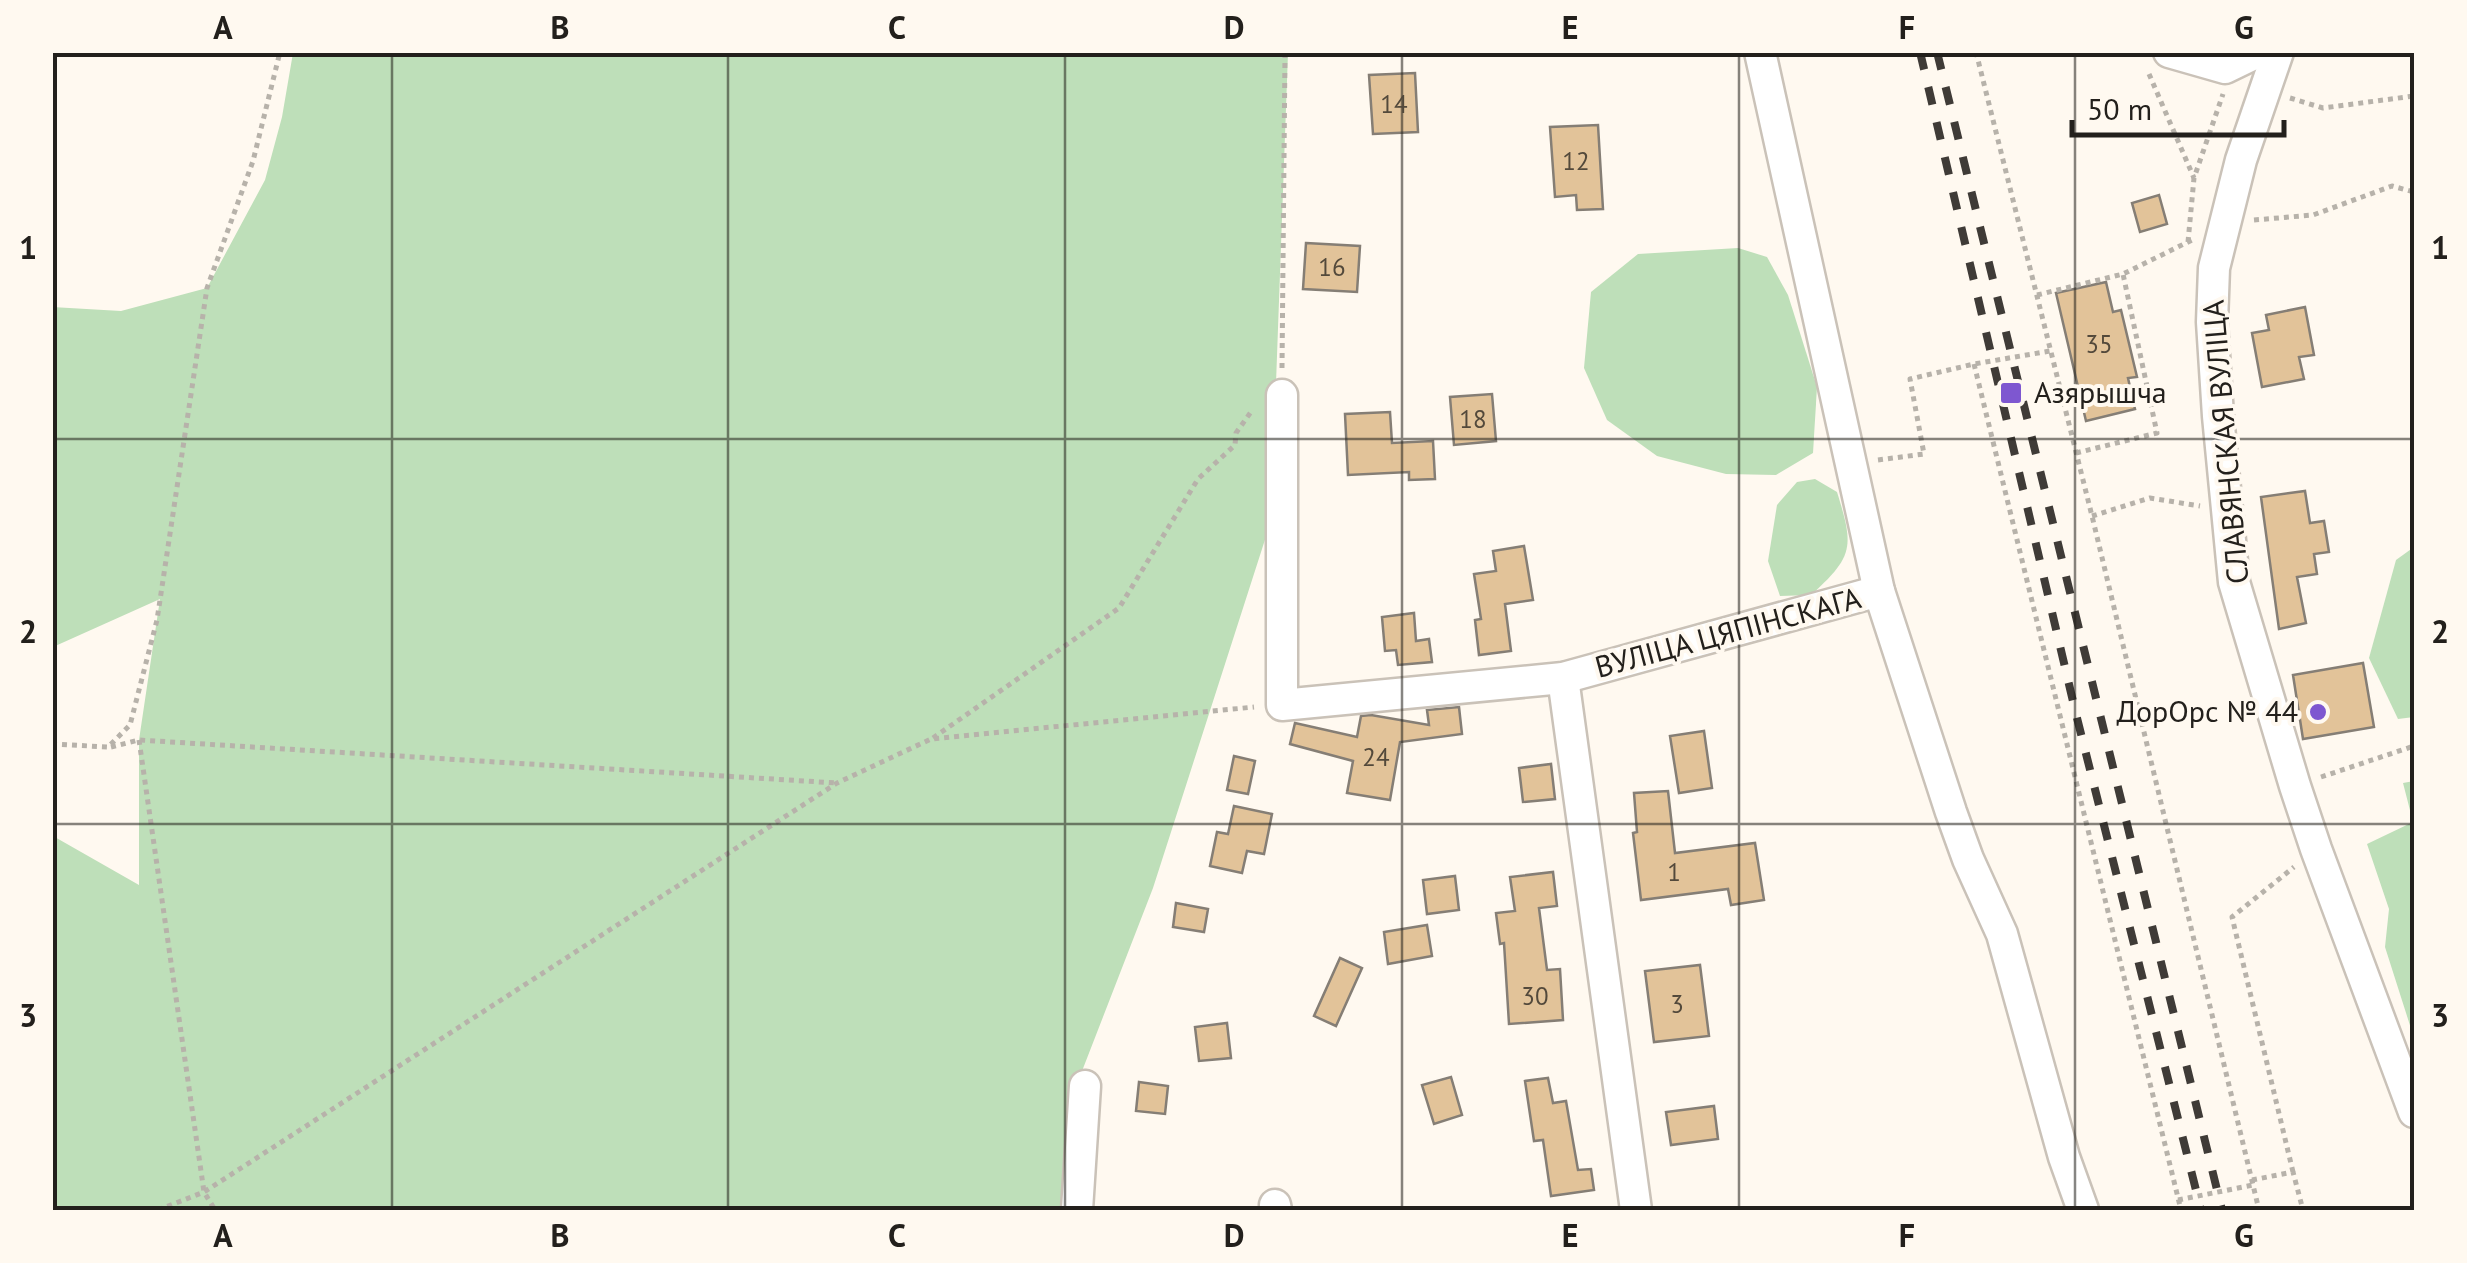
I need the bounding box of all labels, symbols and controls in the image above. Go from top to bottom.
text: A [213,6,233,48]
text: B [551,6,569,48]
text: C [888,6,906,48]
text: D [1224,6,1244,48]
text: E [1562,6,1578,48]
text: F [1899,6,1915,48]
text: G [2234,6,2254,48]
scale bar [2072,75,2284,137]
house number: 14 [1380,88,1408,120]
text: 50 m [2087,89,2152,128]
house number: 12 [1562,145,1590,177]
text: 1 [19,226,37,268]
text: 1 [2431,226,2449,268]
house number: 16 [1318,251,1346,283]
street label: СЛАВЯНСКАЯ ВУЛІЦА [2193,298,2256,586]
house number: 35 [2085,328,2113,360]
place label: Азярышча [2034,372,2167,411]
marker: Азярышча [1998,380,2024,406]
house number: 18 [1459,403,1487,435]
street label: ВУЛІЦА ЦЯПІНСКАГА [1590,577,1865,686]
text: 2 [19,610,37,652]
text: 2 [2431,610,2449,652]
place label: ДорОрс № 44 [2117,691,2298,730]
marker: ДорОрс № 44 [2307,701,2329,723]
house number: 24 [1362,741,1390,773]
house number: 1 [1667,856,1681,888]
house number: 30 [1521,980,1549,1012]
house number: 3 [1670,988,1684,1020]
text: 3 [19,994,37,1036]
text: 3 [2431,994,2449,1036]
text: A [213,1214,233,1256]
text: B [551,1214,569,1256]
text: C [888,1214,906,1256]
text: D [1224,1214,1244,1256]
text: E [1562,1214,1578,1256]
text: F [1899,1214,1915,1256]
text: G [2234,1214,2254,1256]

